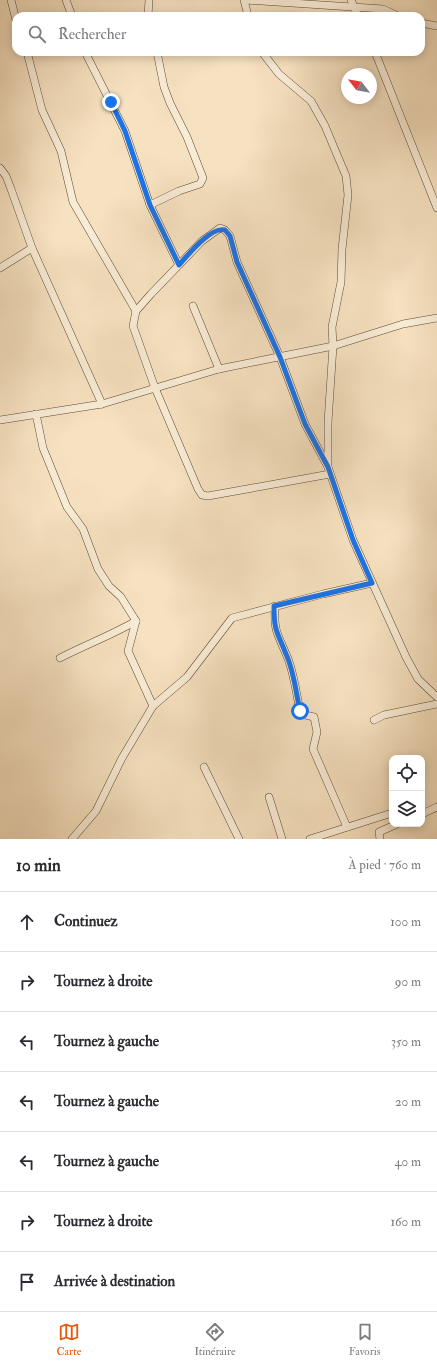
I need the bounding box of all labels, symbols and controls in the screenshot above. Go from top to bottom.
search box [12,12,425,56]
icon: search [26,23,48,45]
text: Rechercher [58,25,126,44]
north arrow [341,68,377,104]
route end [102,93,120,111]
route start [291,702,309,720]
map controls [389,755,425,827]
button: locate [389,755,425,791]
button: layers [389,791,425,827]
text: 10 min [16,855,61,876]
text: À pied · 760 m [348,857,421,873]
icon: ahead [16,911,38,933]
text: Continuez [54,912,118,931]
text: 100 m [390,914,421,930]
icon: right [16,971,38,993]
text: Tournez à droite [54,972,153,991]
text: 90 m [395,974,421,990]
icon: left [16,1031,38,1053]
text: Tournez à gauche [54,1032,159,1051]
text: 350 m [391,1034,421,1050]
icon: left [16,1091,38,1113]
text: Tournez à gauche [54,1092,159,1111]
text: 20 m [395,1094,421,1110]
icon: left [16,1151,38,1173]
text: Tournez à gauche [54,1152,159,1171]
text: 40 m [395,1154,421,1170]
icon: right [16,1211,38,1233]
text: Tournez à droite [54,1212,153,1231]
text: 160 m [390,1214,421,1230]
icon: arrive [16,1271,38,1293]
text: Arrivée à destination [54,1272,175,1291]
tab: Carte [57,1321,81,1358]
tab: Itinéraire [194,1321,236,1358]
tab: Favoris [349,1321,380,1358]

